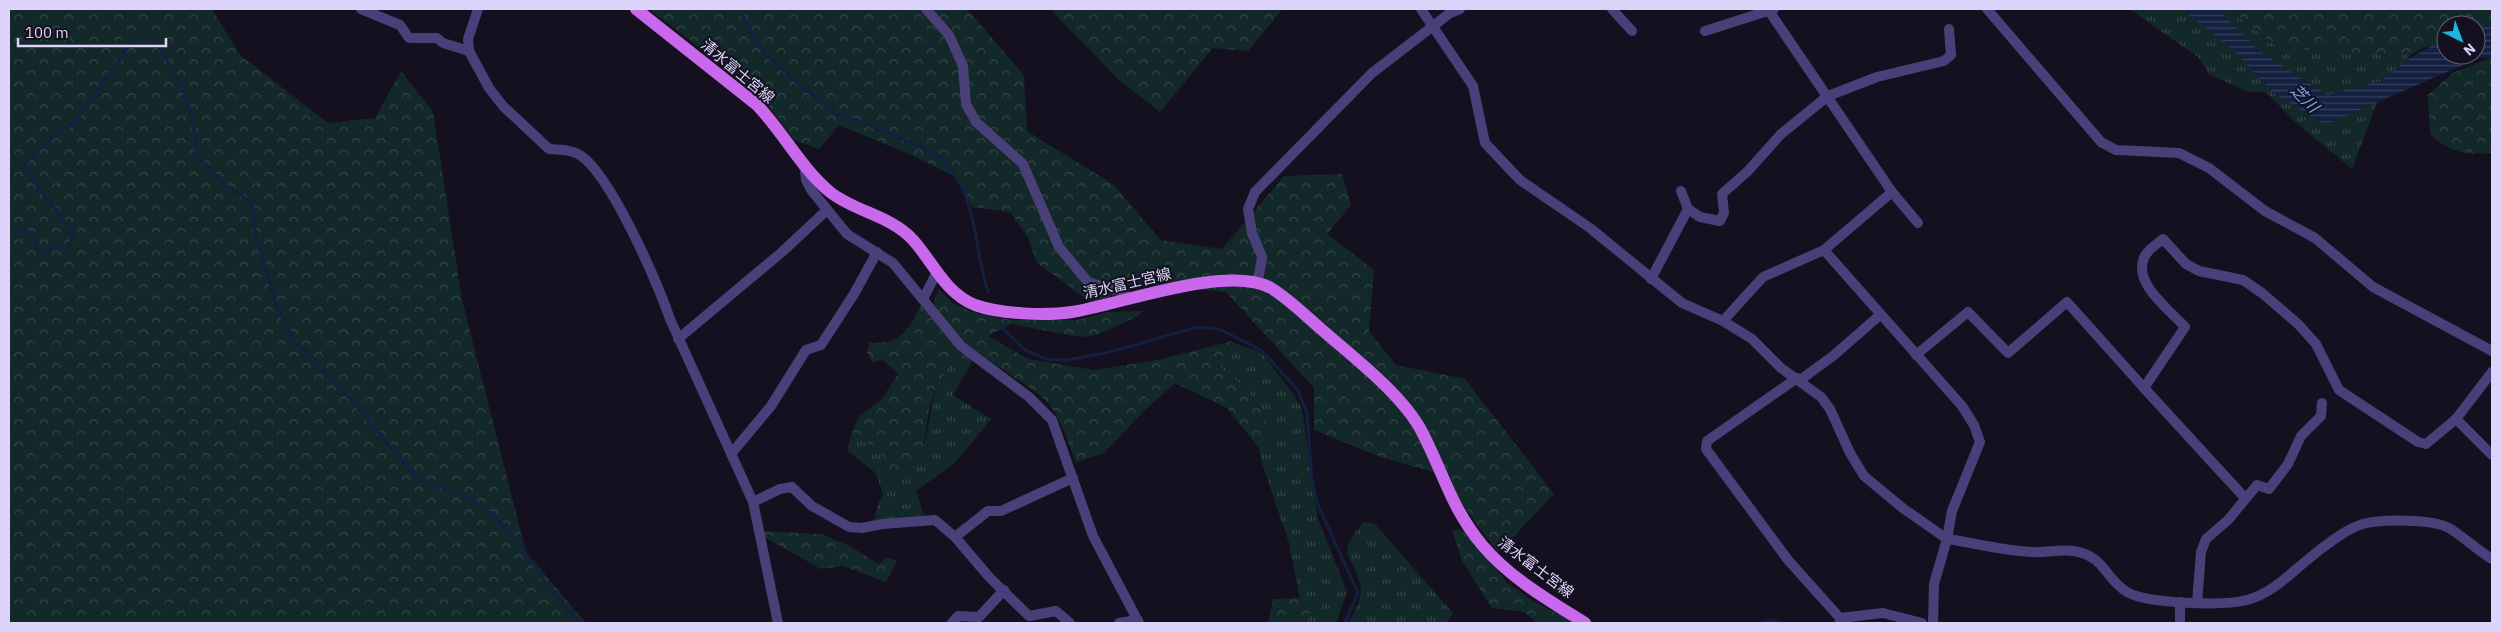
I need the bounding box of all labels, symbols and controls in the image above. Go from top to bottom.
scale bar [18,15,165,47]
north arrow [2436,15,2486,65]
text: 100 m [25,23,69,42]
street label: 清水富士宮線 [697,35,779,107]
text: N [2460,40,2479,60]
water label: 芝川 [2287,80,2325,118]
street label: 清水富士宮線 [1081,264,1173,302]
street label: 清水富士宮線 [1494,532,1578,602]

